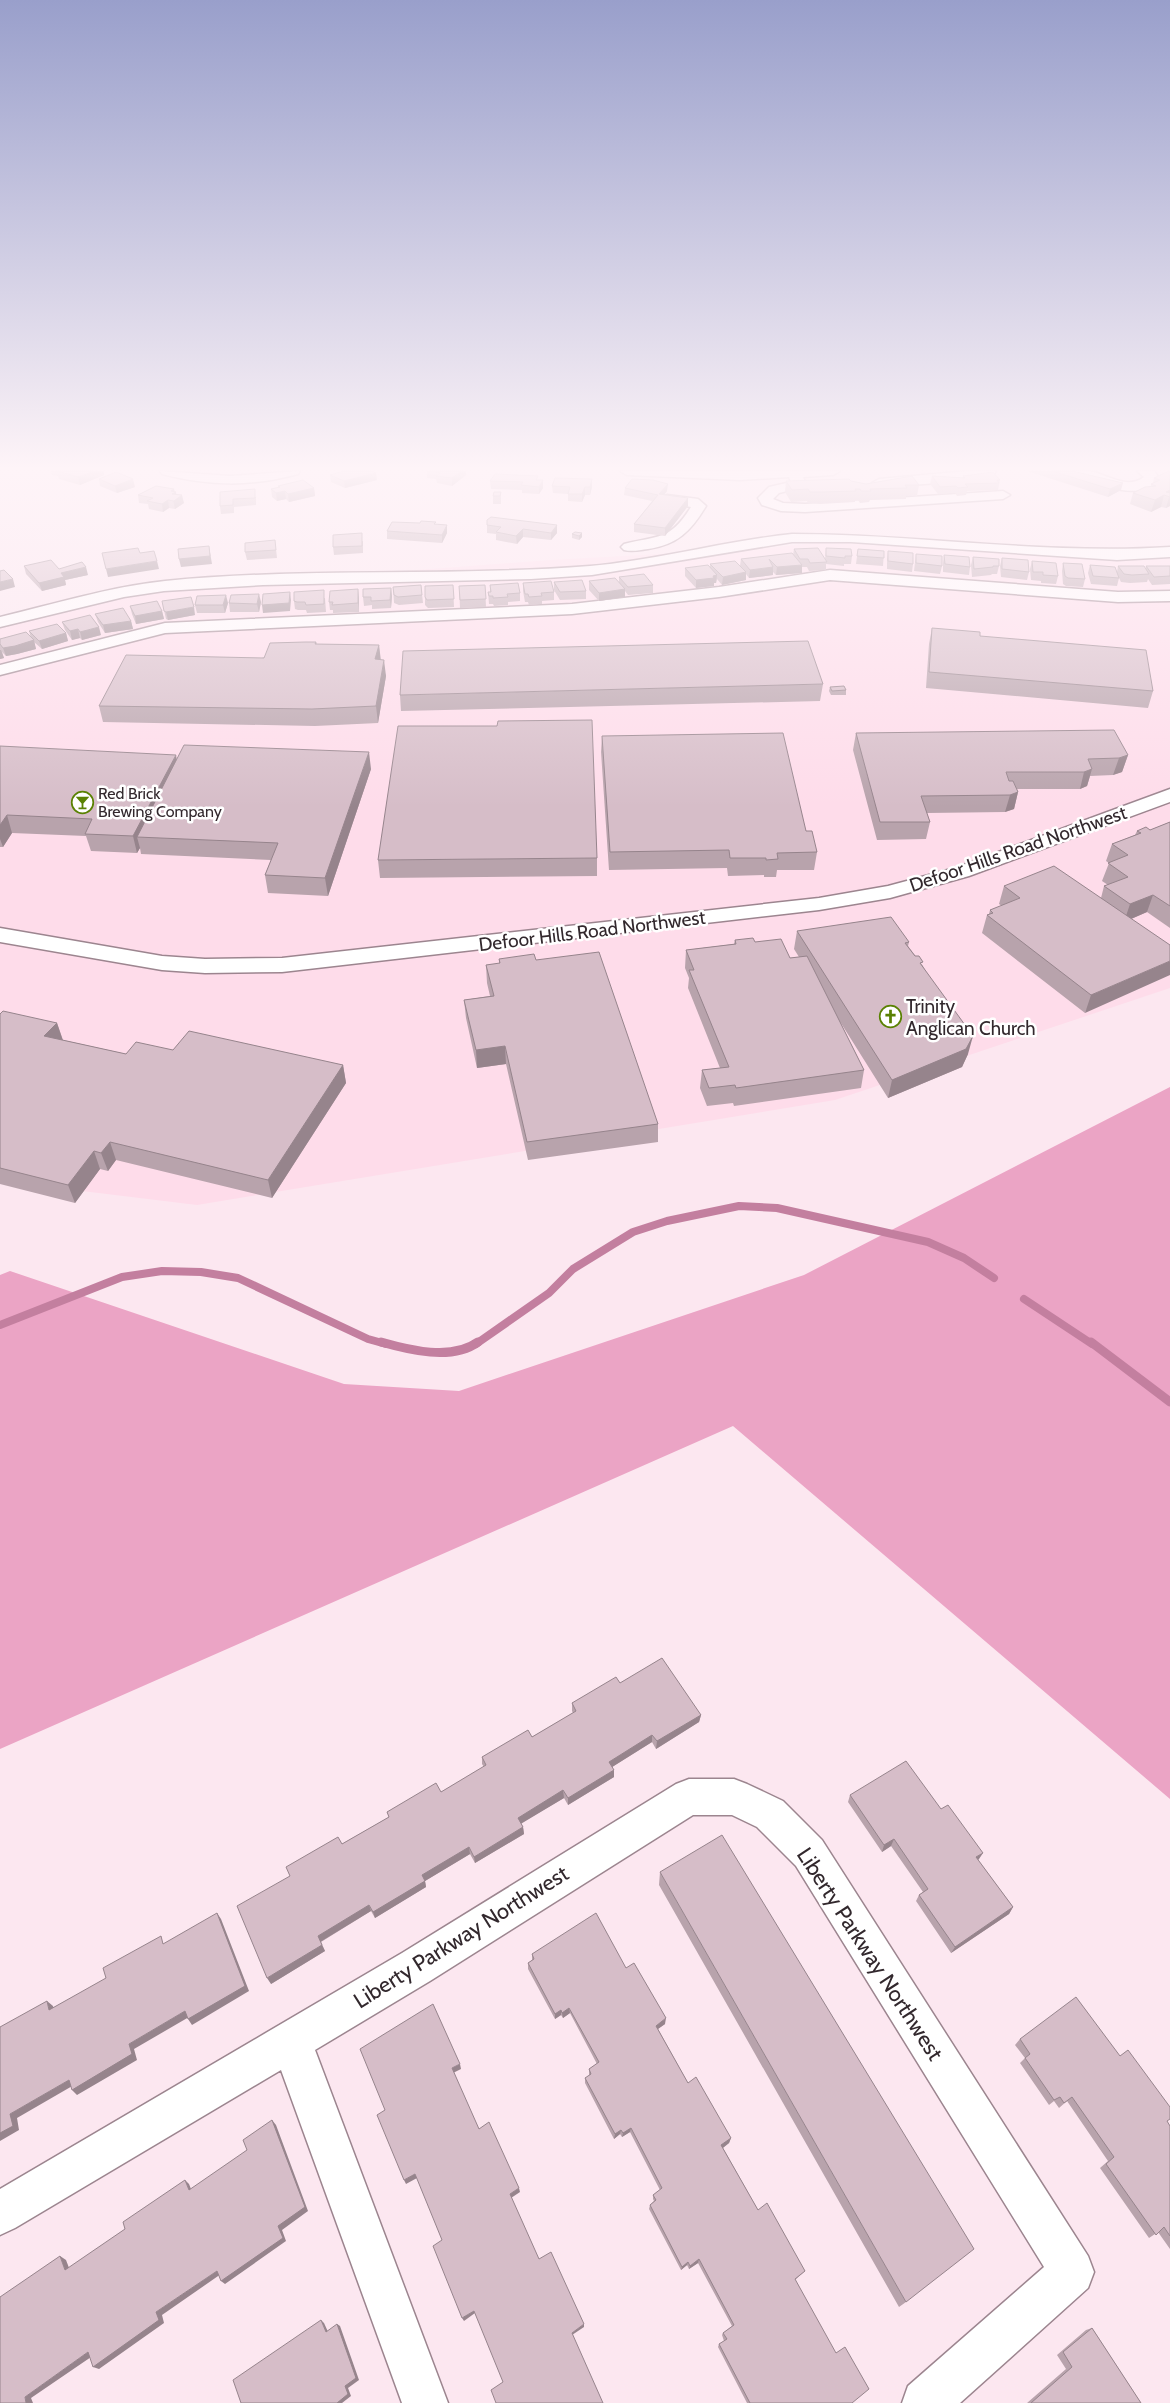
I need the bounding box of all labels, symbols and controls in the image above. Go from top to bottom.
place label: Red Brick Brewing Company [98,784,222,821]
bar icon: Red Brick Brewing Company [70,790,94,814]
street label: Defoor Hills Road Northwest [906,801,1130,897]
street label: Defoor Hills Road Northwest [477,906,707,956]
place label: Trinity Anglican Church [906,995,1036,1040]
church icon: Trinity Anglican Church [878,1005,902,1029]
street label: Liberty Parkway Northwest [791,1843,949,2066]
street label: Liberty Parkway Northwest [349,1859,574,2014]

